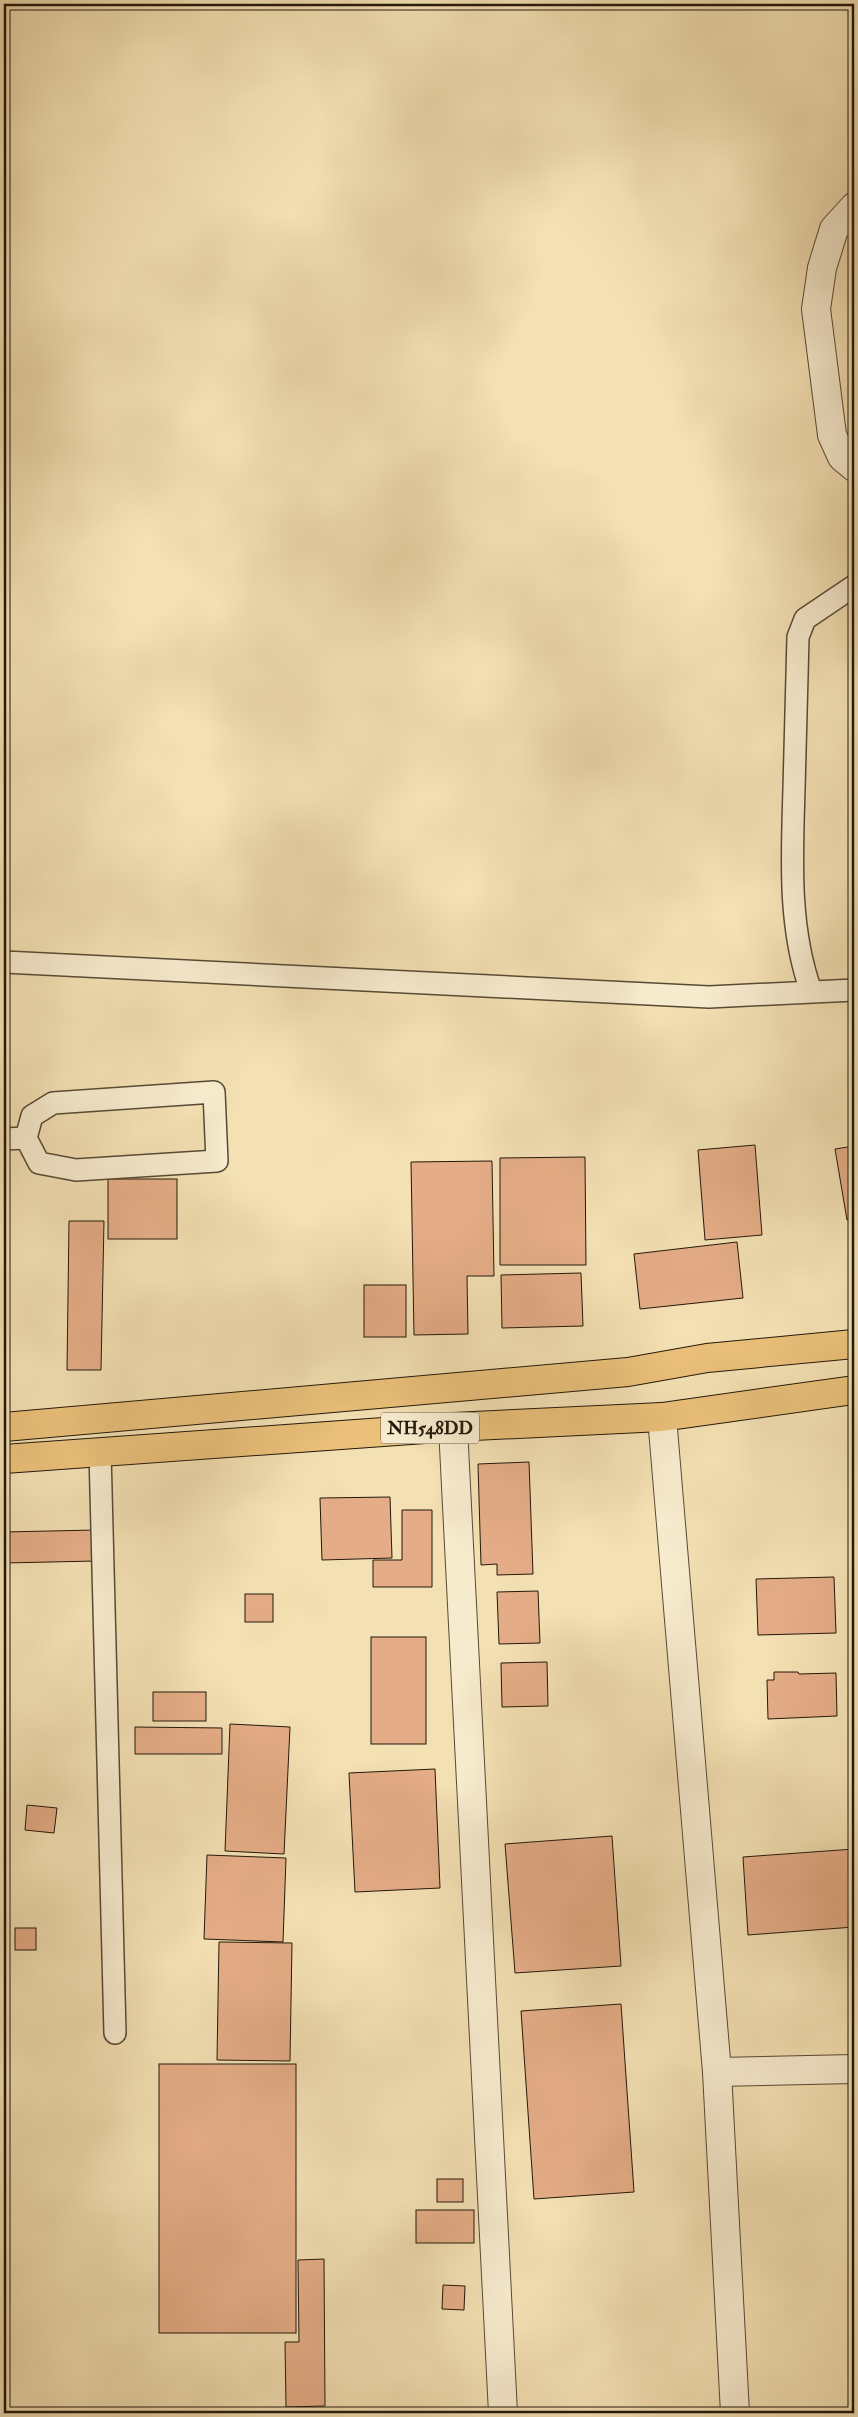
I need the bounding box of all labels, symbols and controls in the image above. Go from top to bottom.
road number: NH548DD [381,1412,479,1444]

